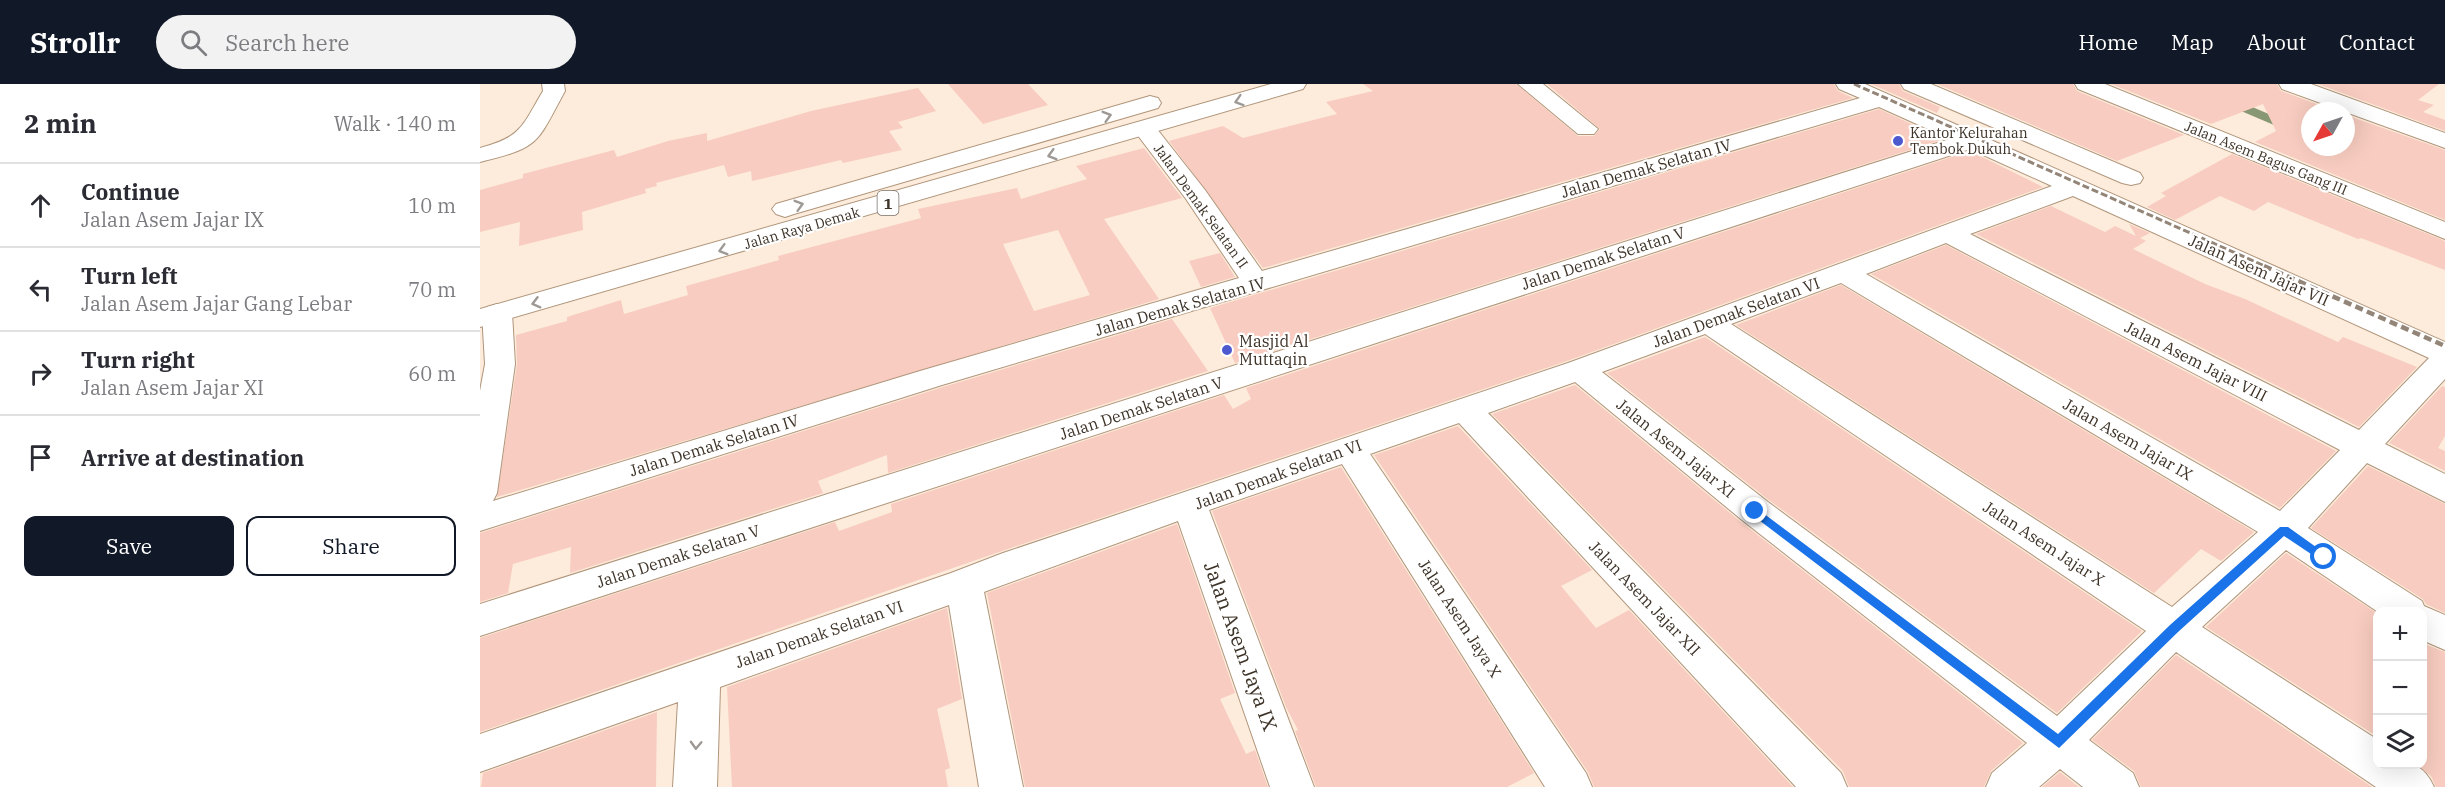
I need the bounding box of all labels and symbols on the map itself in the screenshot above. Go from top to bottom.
one-way arrow [1234,94,1245,106]
north arrow [2301,102,2355,156]
one-way arrow [1102,110,1112,123]
street label: Jalan Asem Bagus Gang III [2182,117,2350,199]
place label: Kantor Kelurahan Tembok Dukuh [1910,124,2028,158]
street label: Jalan Demak Selatan IV [1559,134,1734,202]
marker: Kantor Kelurahan Tembok Dukuh [1891,134,1905,148]
street label: Jalan Demak Selatan II [1150,140,1252,272]
one-way arrow [1047,148,1057,161]
road number: 1 [878,191,898,215]
one-way arrow [793,200,804,212]
street label: Jalan Raya Demak [742,203,863,253]
street label: Jalan Demak Selatan V [1519,222,1688,294]
street label: Jalan Asem Jajar VII [2186,230,2332,310]
one-way arrow [719,243,729,256]
street label: Jalan Demak Selatan IV [1093,272,1268,340]
street label: Jalan Demak Selatan VI [1650,272,1822,352]
one-way arrow [531,296,541,308]
street label: Jalan Asem Jajar VIII [2121,316,2271,406]
place label: Masjid Al Muttaqin [1239,331,1309,369]
marker: Masjid Al Muttaqin [1220,343,1234,357]
street label: Jalan Demak Selatan V [1057,372,1226,444]
street label: Jalan Asem Jajar XI [1613,394,1739,502]
street label: Jalan Asem Jajar IX [2060,394,2197,484]
street label: Jalan Demak Selatan IV [627,410,802,480]
street label: Jalan Demak Selatan VI [1192,434,1364,514]
street label: Jalan Asem Jajar X [1979,496,2109,590]
route end [1741,497,1767,523]
street label: Jalan Demak Selatan V [594,520,763,592]
street label: Jalan Asem Jajar XII [1585,536,1705,660]
route start [2310,543,2336,569]
street label: Jalan Asem Jaya X [1414,555,1506,681]
street label: Jalan Asem Jaya IX [1198,558,1284,734]
street label: Jalan Demak Selatan VI [732,596,906,672]
one-way arrow [690,740,703,749]

